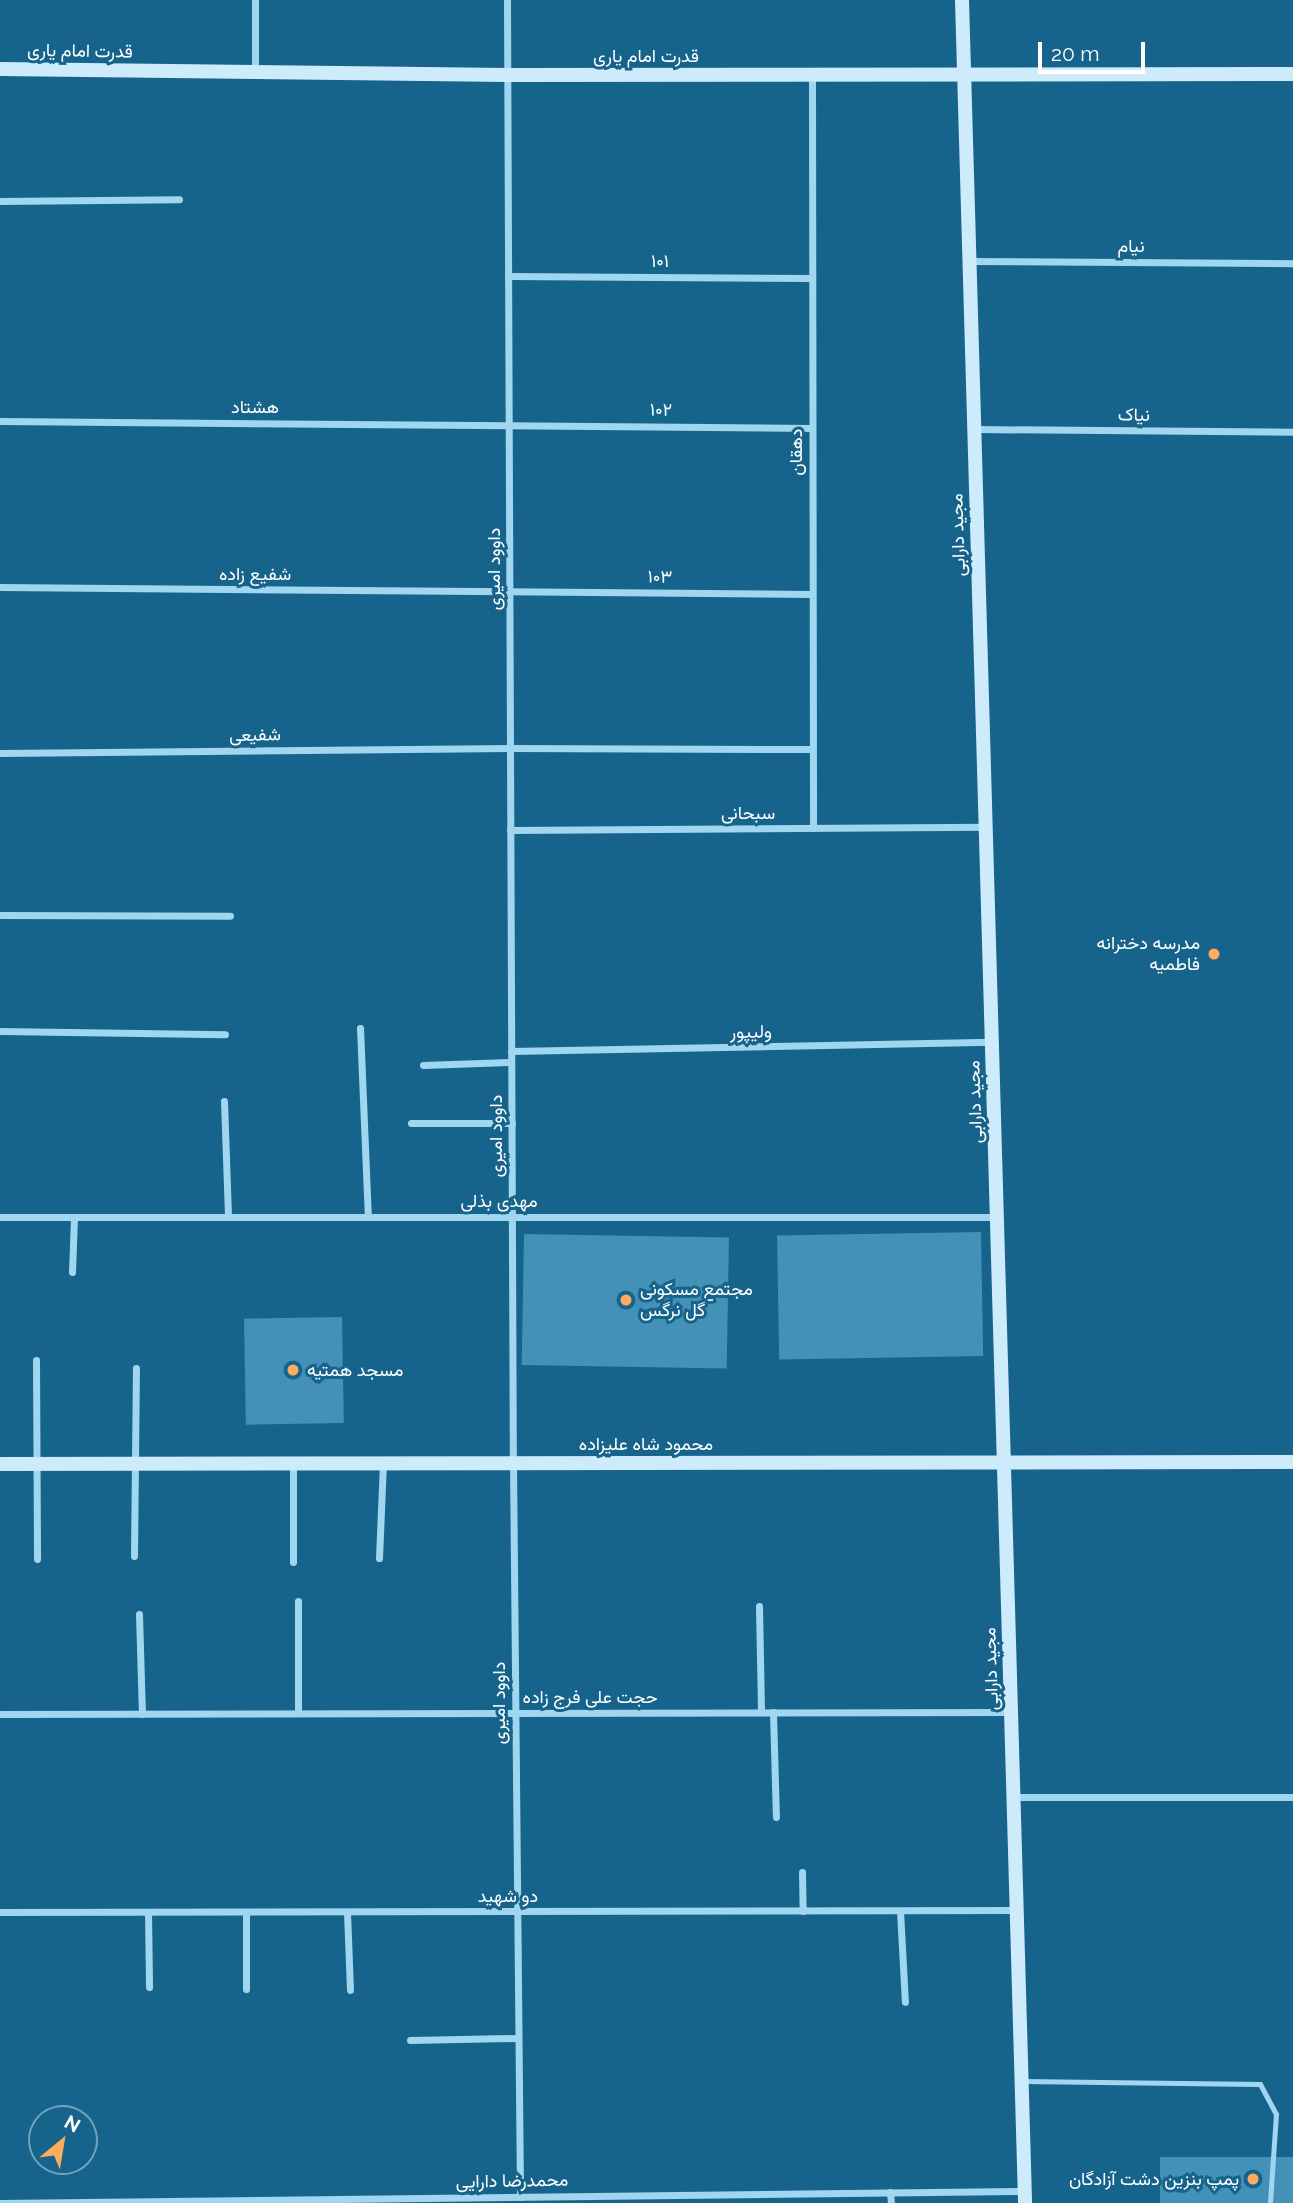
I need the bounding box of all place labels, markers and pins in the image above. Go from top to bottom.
place label: مدرسه دخترانه فاطمیه [1096,933,1200,976]
marker: مدرسه دخترانه فاطمیه [1206,946,1222,962]
place label: مجتمع مسکونی گل نرگس [640,1279,753,1322]
marker: مجتمع مسکونی گل نرگس [618,1292,634,1308]
place label: مسجد همتیه [307,1359,403,1381]
marker: مسجد همتیه [285,1362,301,1378]
place label: پمپ بنزین دشت آزادگان [1069,2168,1239,2190]
marker: پمپ بنزین دشت آزادگان [1245,2171,1261,2187]

